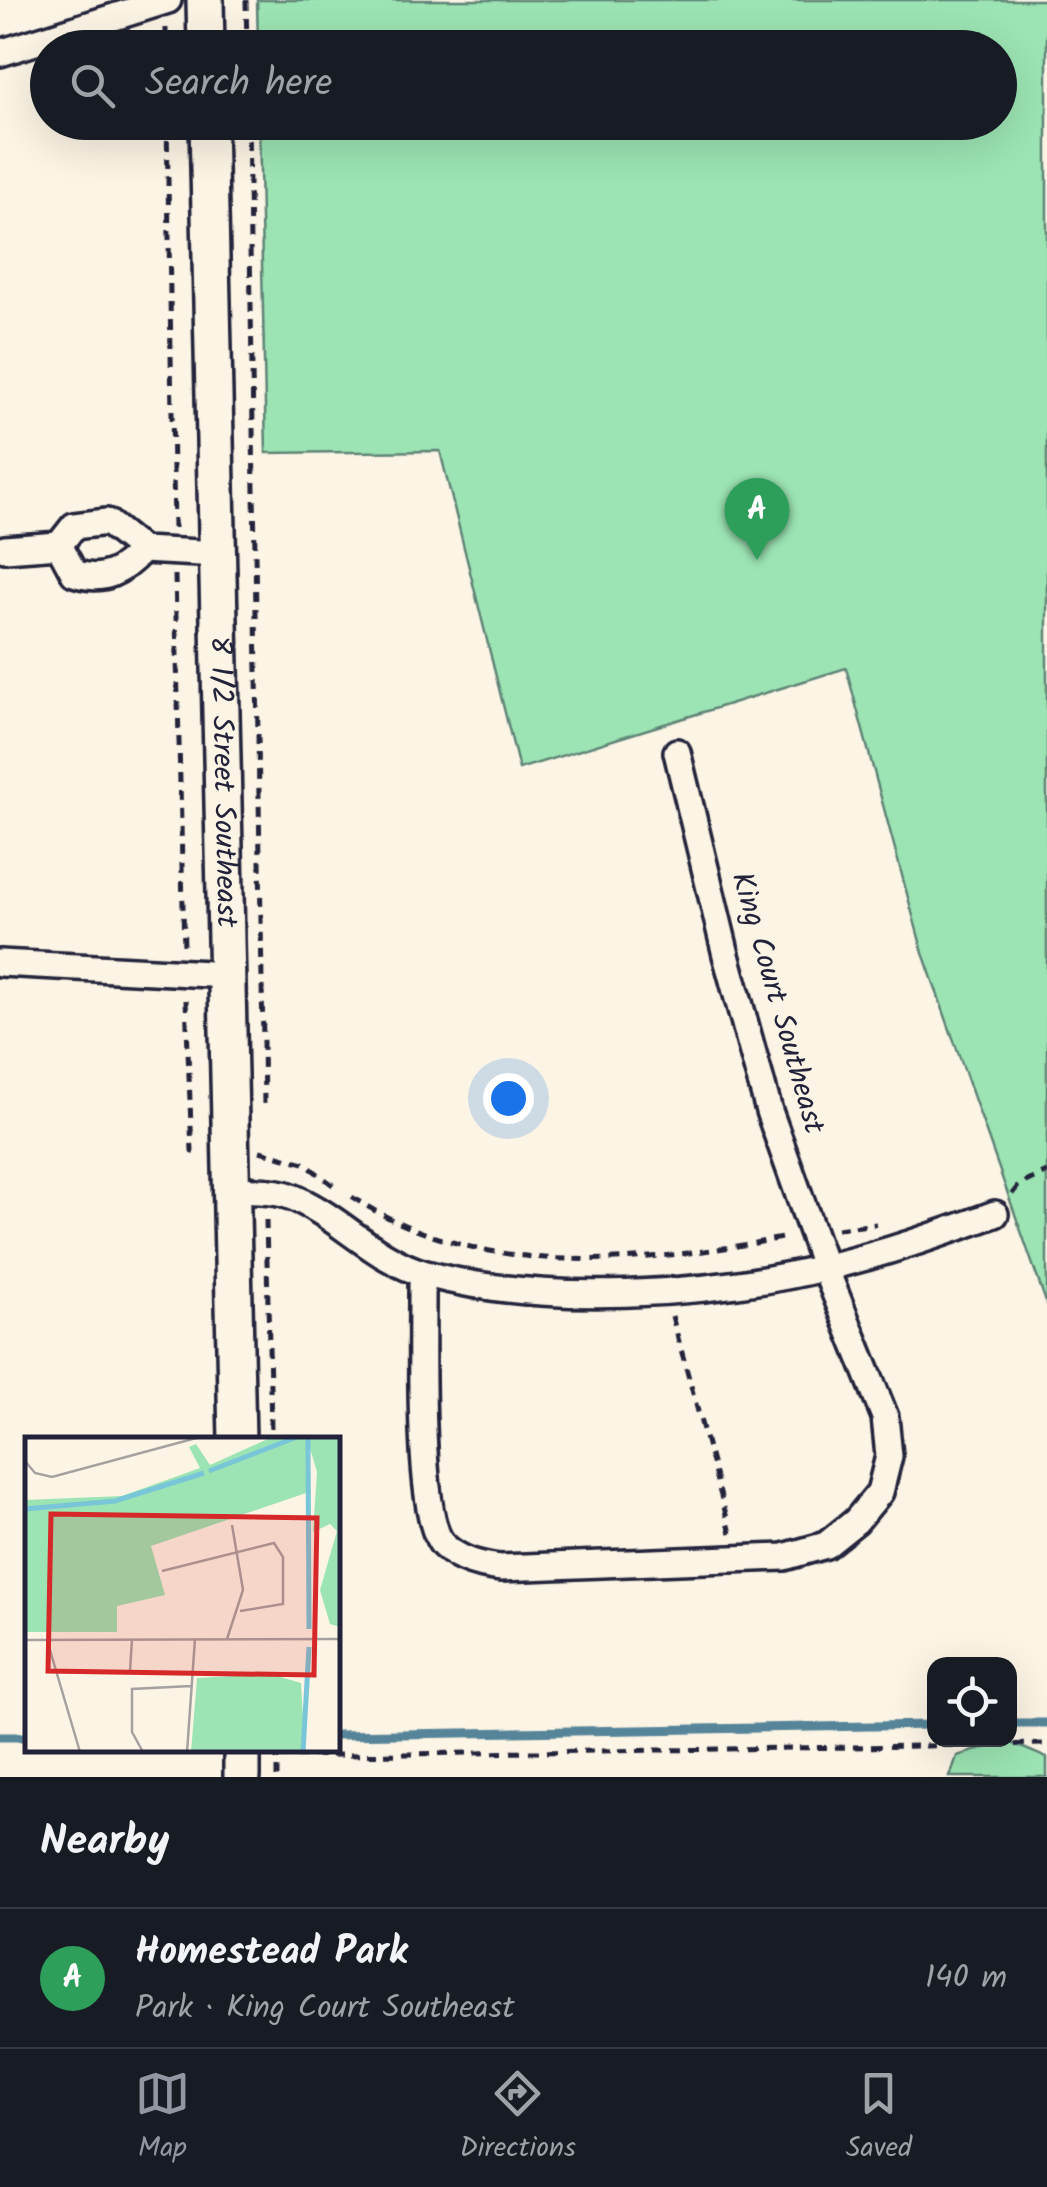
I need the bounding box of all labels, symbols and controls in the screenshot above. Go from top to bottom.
search box [30,30,1017,140]
text: Search here [145,55,332,115]
icon: search [65,58,120,113]
pin: A [724,478,790,560]
street label: 8 1/2 Street Southeast [195,636,250,928]
street label: King Court Southeast [717,866,837,1140]
your location [483,1073,534,1124]
inset map [25,1437,340,1752]
map controls [927,1657,1017,1747]
button: locate [927,1657,1017,1747]
text: Nearby [40,1809,169,1876]
text: Homestead Park [135,1923,407,1983]
text: A [62,1953,83,2004]
text: 140 m [925,1953,1007,2004]
text: Park · King Court Southeast [135,1983,515,2034]
tab: Map [135,2066,190,2171]
tab: Directions [460,2066,576,2171]
tab: Saved [846,2066,912,2171]

